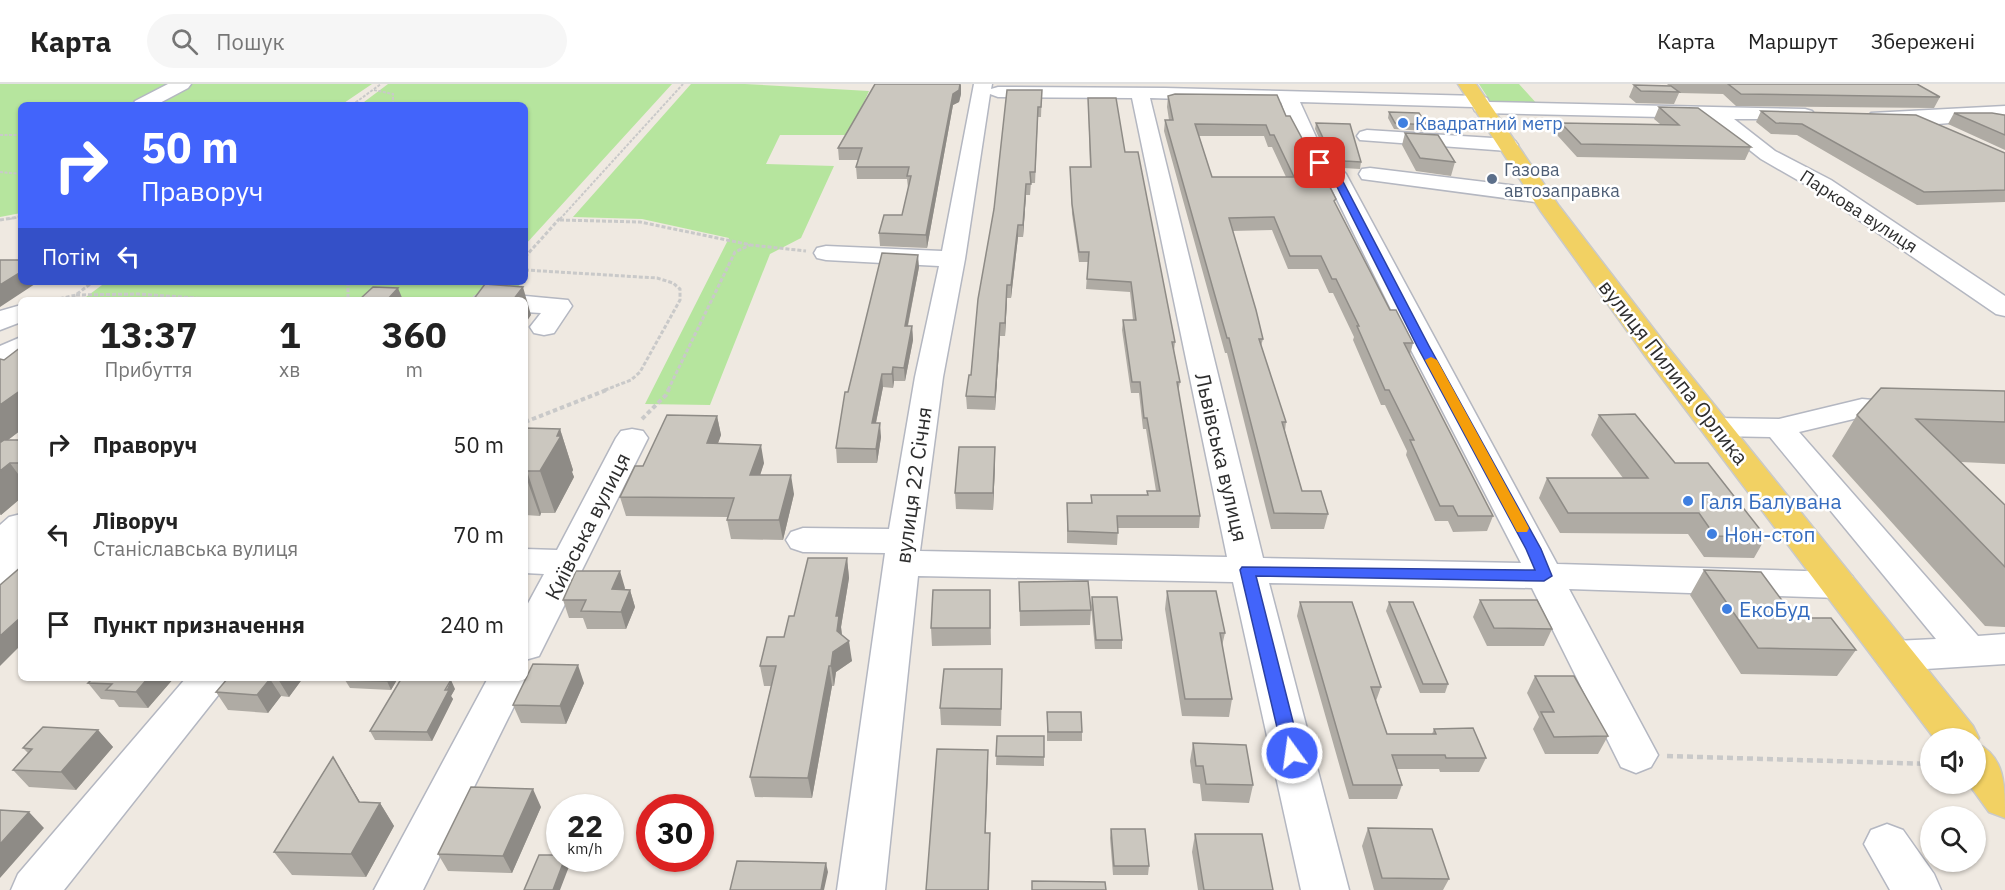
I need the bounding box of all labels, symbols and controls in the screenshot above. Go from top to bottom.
search box [147,14,567,68]
text: Карта [30,23,111,60]
icon: search [168,25,201,58]
text: Пошук [216,27,285,56]
text: Карта [1657,27,1715,55]
text: Маршрут [1748,27,1838,55]
text: Збережені [1871,27,1975,55]
place label: Квадратний метр [1415,112,1563,135]
marker: Квадратний метр [1396,116,1410,130]
text: 50 m [141,120,239,175]
icon: right [42,126,120,204]
pin [1294,137,1345,188]
icon: arrive [1303,146,1336,179]
place label: Газова автозаправка [1504,158,1620,202]
street label: Паркова вулиця [1796,164,1922,258]
marker: Газова автозаправка [1485,172,1499,186]
text: Праворуч [141,173,264,208]
icon: left [112,240,145,273]
text: Потім [42,242,100,271]
street label: вулиця Пилипа Орлика [1593,274,1755,470]
text: 13:37 [99,311,198,358]
text: 1 [279,311,301,358]
text: 360 [382,311,447,358]
text: Прибуття [104,356,193,383]
text: хв [279,356,300,383]
text: m [406,356,423,383]
street label: Львівська вулиця [1189,370,1255,544]
street label: вулиця 22 Січня [888,405,938,565]
icon: right [42,428,75,461]
text: Праворуч [93,430,197,459]
text: 50 m [453,430,504,459]
street label: Київська вулиця [538,448,636,604]
place label: Галя Балувана [1700,487,1842,515]
marker: Галя Балувана [1681,494,1695,508]
text: Ліворуч [93,506,178,535]
icon: left [42,518,75,551]
text: 70 m [453,520,504,549]
place label: Нон-стоп [1724,520,1816,548]
marker: Нон-стоп [1705,527,1719,541]
text: Станіславська вулиця [93,535,298,562]
place label: ЕкоБуд [1739,595,1810,623]
marker: ЕкоБуд [1720,602,1734,616]
icon: arrive [42,608,75,641]
text: Пункт призначення [93,610,305,639]
text: 240 m [440,610,504,639]
position arrow [1260,721,1324,785]
map controls [1920,728,1986,872]
button: sound [1920,728,1986,794]
speed limit sign: 30 [636,794,714,872]
text: 22 [567,806,603,845]
button: search [1920,806,1986,872]
text: km/h [567,839,603,858]

